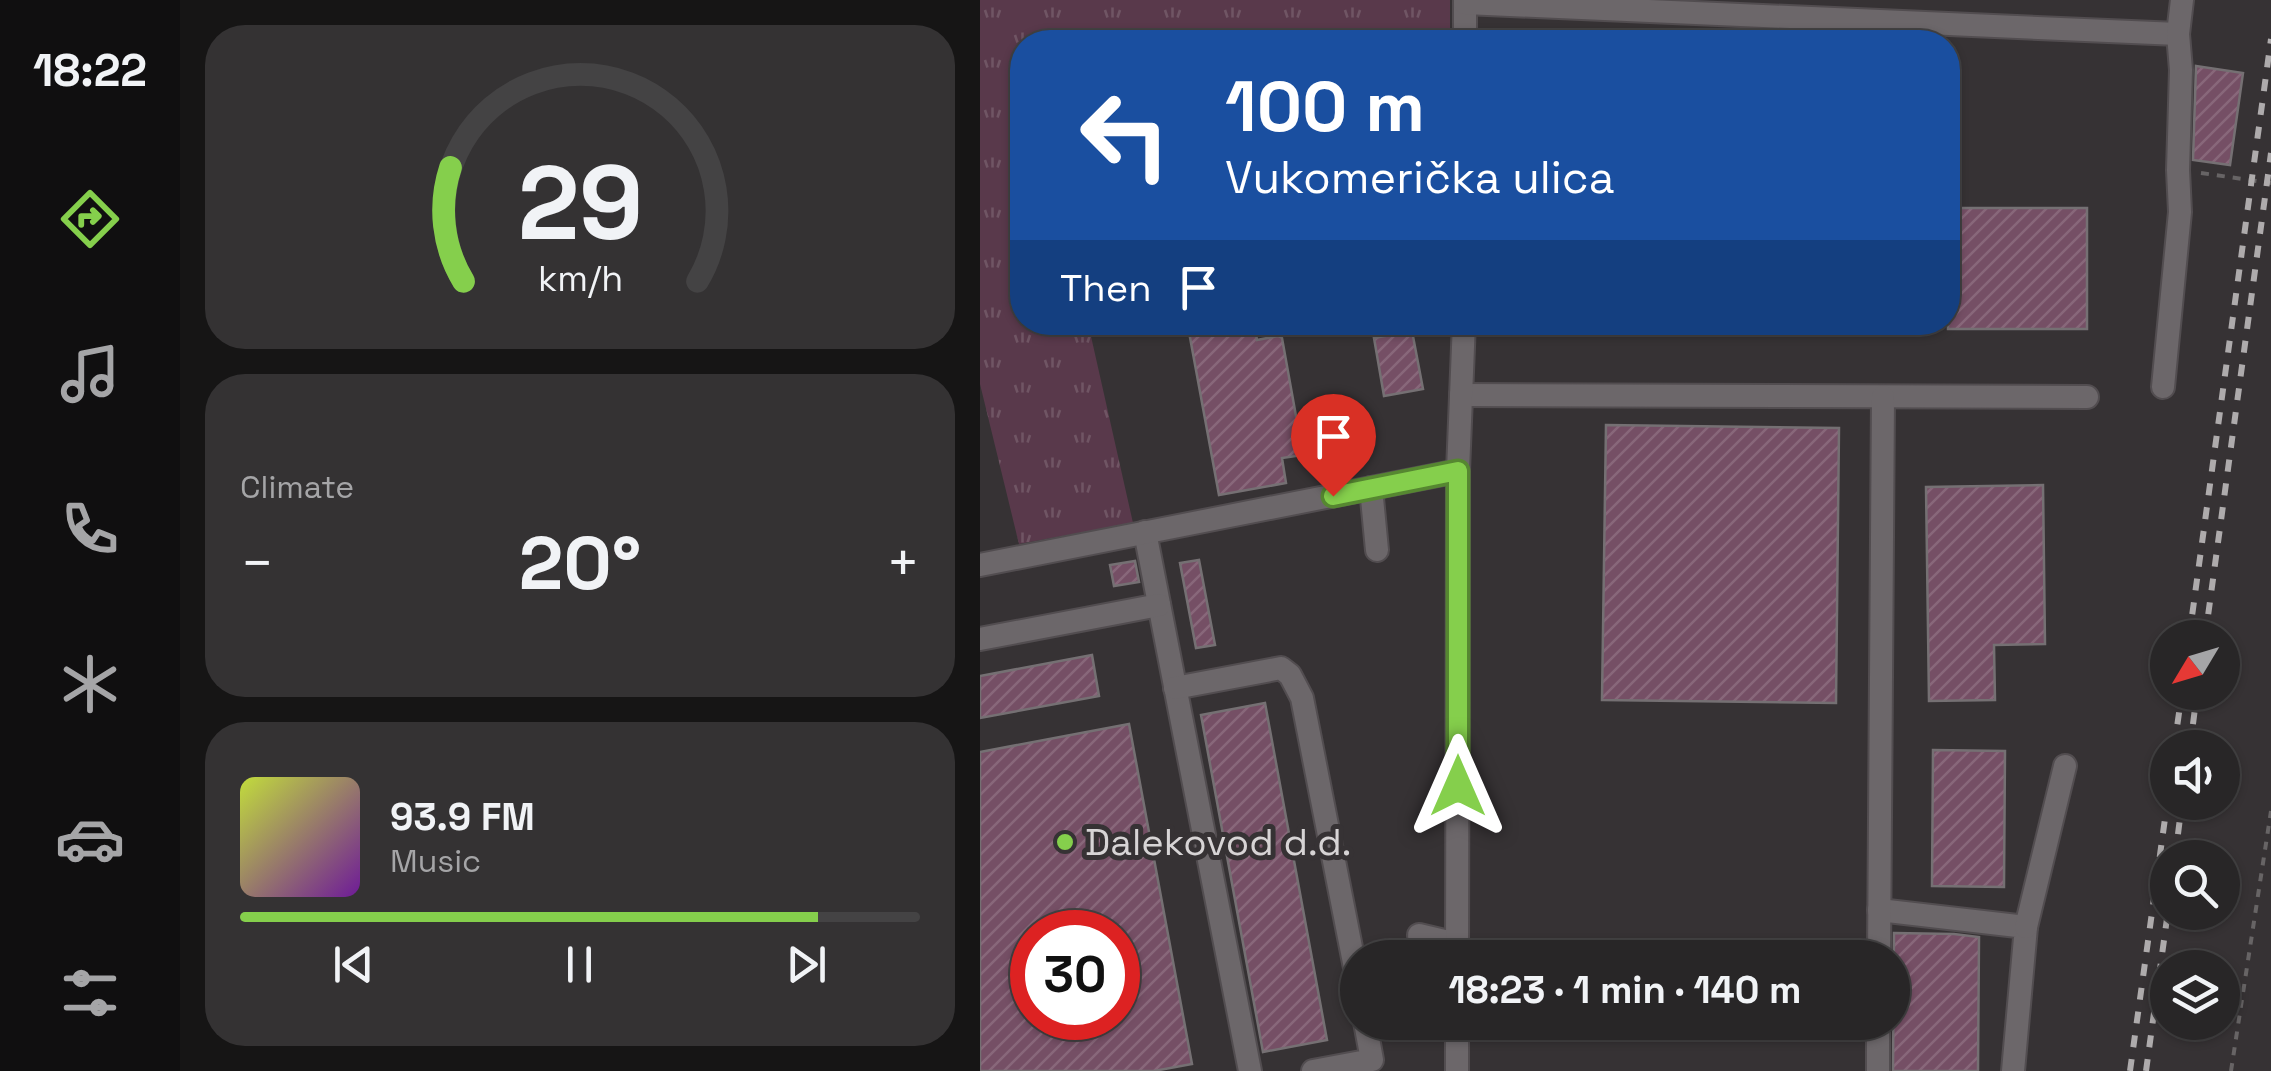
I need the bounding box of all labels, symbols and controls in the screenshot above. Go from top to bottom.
text: 18:22 [33,42,147,99]
text: 100 m [1225,62,1425,151]
icon: left [1060,70,1190,200]
text: 29 [517,137,643,269]
text: Vukomerička ulica [1225,149,1615,206]
icon: directions [55,184,125,254]
text: km/h [537,256,623,301]
icon: arrive [1171,260,1226,315]
text: Then [1060,264,1151,312]
icon: music [55,339,125,409]
pin [1291,394,1376,497]
icon: arrive [1306,409,1361,464]
text: Climate [240,467,354,507]
icon: phone [55,494,125,564]
text: 20° [519,515,641,611]
text: − [240,528,274,598]
text: + [886,528,920,598]
north arrow [2150,620,2240,710]
map controls [2150,620,2240,1040]
icon: climate [55,649,125,719]
button: sound [2150,730,2240,820]
position arrow [1406,734,1510,838]
text: 93.9 FM [390,793,535,841]
icon: car [55,804,125,874]
place label: Dalekovod d.d. [1085,818,1351,866]
marker: Dalekovod d.d. [1054,831,1076,853]
button: search [2150,840,2240,930]
text: Music [390,841,481,881]
speed limit sign: 30 [1010,910,1140,1040]
icon: previous [326,937,381,992]
icon: pause [552,937,607,992]
icon: next [779,937,834,992]
button: layers [2150,950,2240,1040]
icon: filters [55,958,125,1028]
text: 18:23 · 1 min · 140 m [1448,966,1802,1014]

